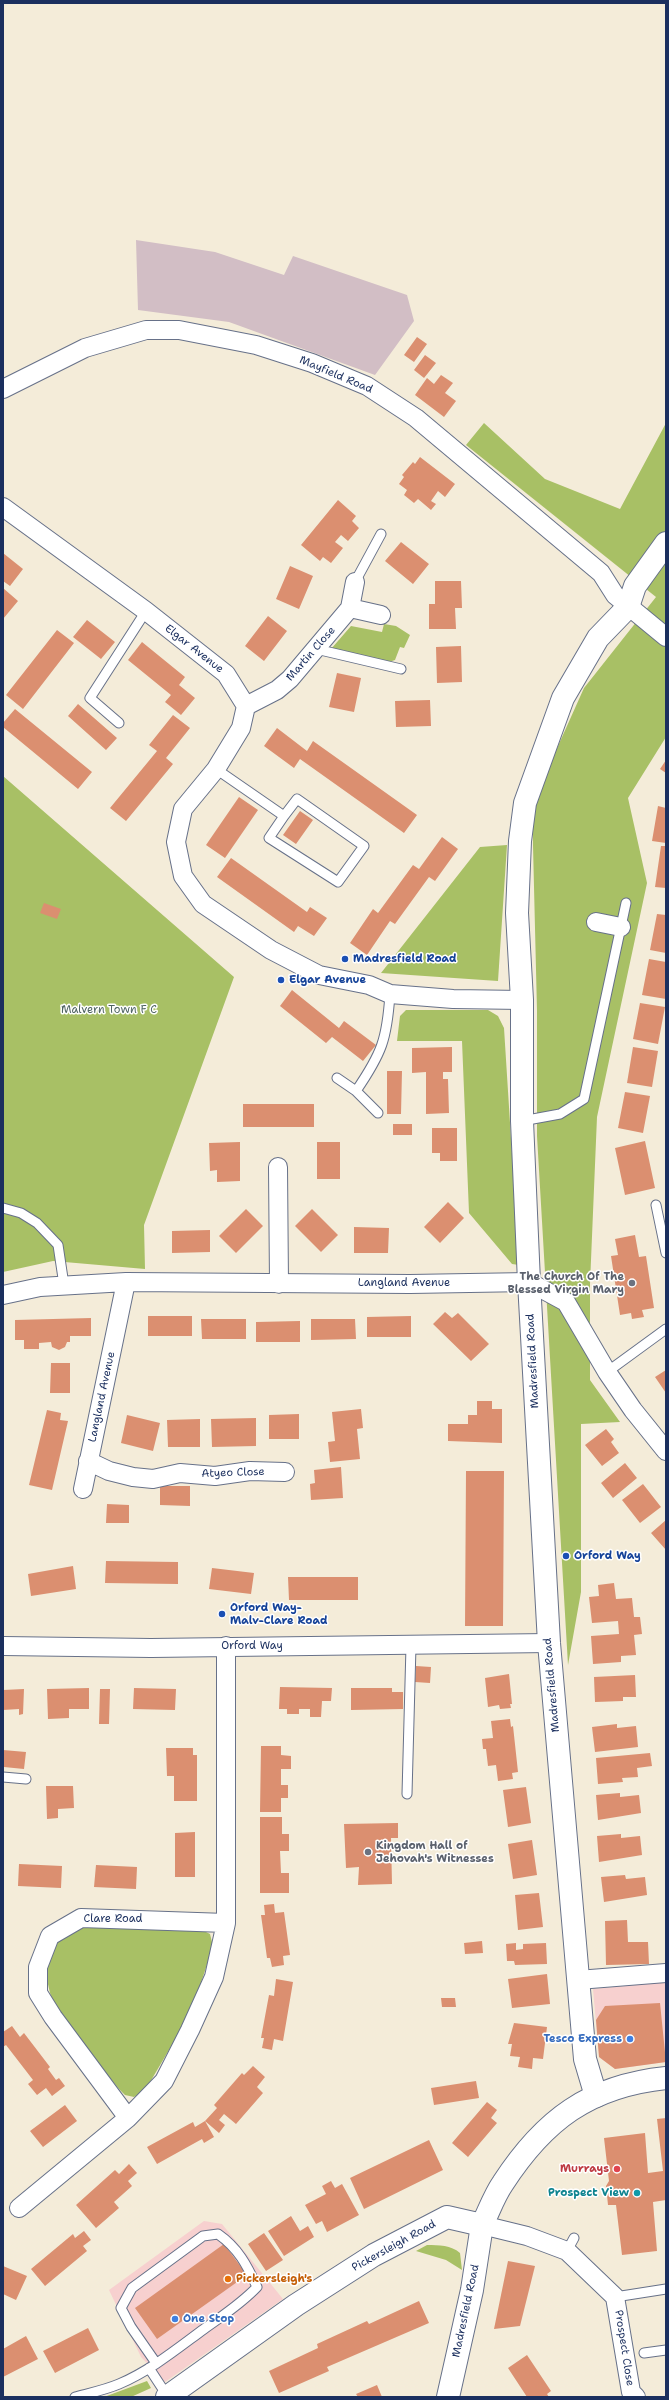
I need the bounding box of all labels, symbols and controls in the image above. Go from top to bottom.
street label: Mayfield Road [297,354,375,396]
street label: Elgar Avenue [162,622,226,676]
street label: Martin Close [284,624,338,684]
place label: Madresfield Road [353,952,457,966]
marker: Madresfield Road [340,954,350,964]
place label: Elgar Avenue [289,973,366,987]
marker: Elgar Avenue [276,975,286,985]
park label: Malvern Town F C [61,1003,157,1017]
place label: The Church Of The Blessed Virgin Mary [508,1270,624,1296]
street label: Langland Avenue [358,1276,450,1290]
marker: The Church Of The Blessed Virgin Mary [627,1278,637,1288]
street label: Madresfield Road [524,1313,542,1409]
street label: Langland Avenue [86,1350,118,1444]
street label: Atyeo Close [201,1465,265,1481]
place label: Orford Way [574,1549,641,1563]
marker: Orford Way [561,1551,571,1561]
place label: Orford Way- Malv-Clare Road [230,1601,328,1627]
marker: Orford Way- Malv-Clare Road [217,1609,227,1619]
street label: Madresfield Road [541,1637,563,1733]
street label: Orford Way [221,1639,283,1653]
place label: Kingdom Hall of Jehovah's Witnesses [376,1839,494,1865]
marker: Kingdom Hall of Jehovah's Witnesses [363,1847,373,1857]
street label: Clare Road [84,1912,142,1926]
place label: Tesco Express [543,2032,622,2046]
marker: Tesco Express [625,2034,635,2044]
place label: Murrays [560,2162,609,2176]
marker: Murrays [612,2164,622,2174]
place label: Prospect View [548,2186,629,2200]
marker: Prospect View [632,2188,642,2198]
street label: Pickersleigh Road [350,2217,438,2275]
street label: Madresfield Road [450,2263,482,2359]
place label: Pickersleigh's [236,2272,312,2286]
marker: Pickersleigh's [223,2274,233,2284]
street label: Prospect Close [611,2309,637,2387]
place label: One Stop [183,2312,234,2326]
marker: One Stop [170,2314,180,2324]

